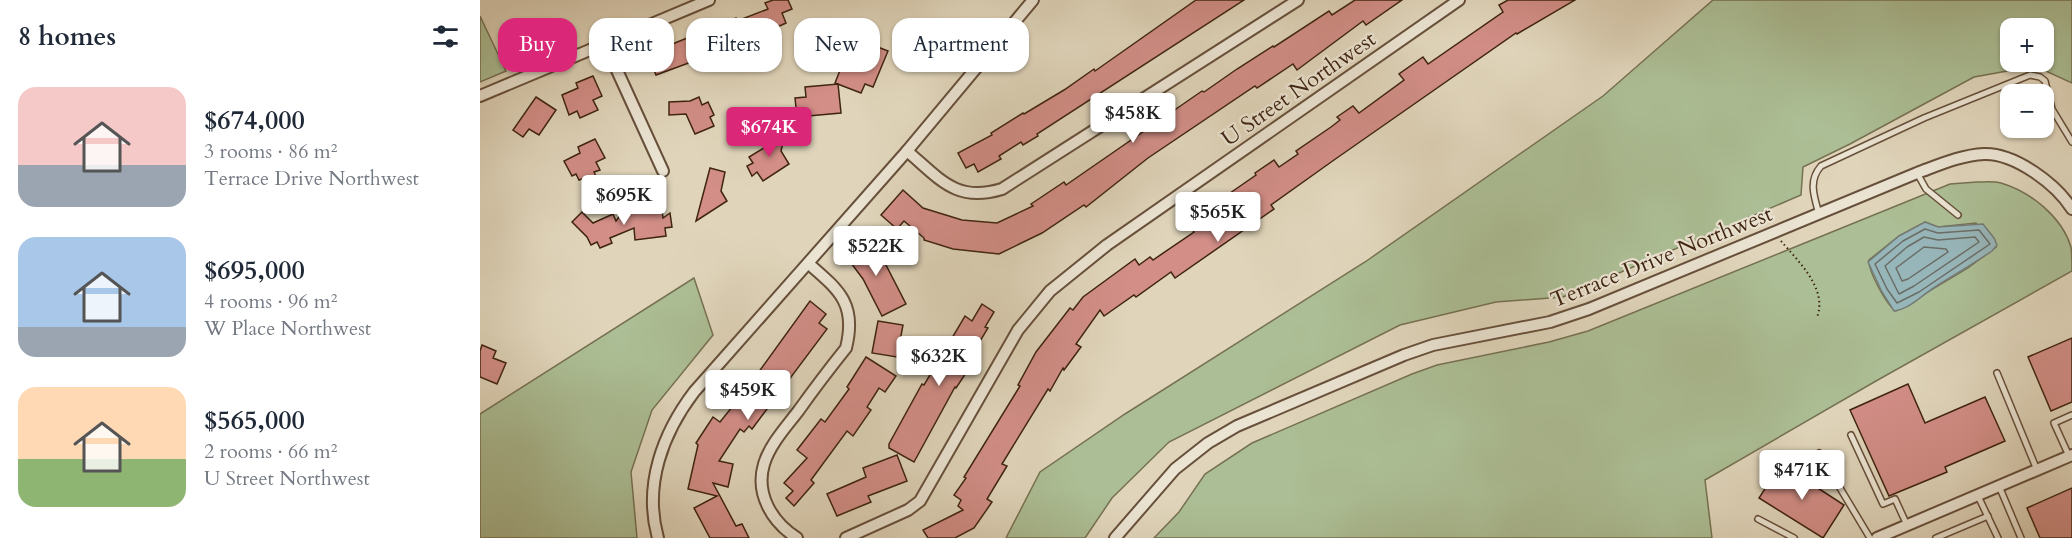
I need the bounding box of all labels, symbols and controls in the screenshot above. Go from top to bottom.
chip: Buy [498,18,577,72]
chip: Rent [589,18,674,72]
chip: Filters [686,18,782,72]
chip: New [794,18,880,72]
chip: Apartment [892,18,1029,72]
map controls [2000,18,2054,138]
button: + [2000,18,2054,72]
text: 8 homes [18,19,116,54]
icon: filters [429,20,462,53]
street label: U Street Northwest [1215,24,1382,153]
button: − [2000,84,2054,138]
pin: $458K [1091,93,1175,144]
text: $458K [1104,99,1162,126]
text: $674,000 [204,103,305,138]
pin: $674K [727,107,811,158]
icon: home [66,111,138,183]
text: $674K [740,113,798,140]
text: 3 rooms · 86 m² [204,138,337,165]
text: Terrace Drive Northwest [204,165,419,192]
pin: $695K [582,175,666,226]
text: $695K [595,181,653,208]
pin: $565K [1176,192,1260,243]
text: $565K [1189,198,1247,225]
street label: Terrace Drive Northwest [1546,199,1777,315]
pin: $522K [834,226,918,277]
text: $522K [847,232,905,259]
text: $695,000 [204,253,305,288]
icon: home [66,261,138,333]
text: 4 rooms · 96 m² [204,288,337,315]
text: W Place Northwest [204,315,371,342]
pin: $632K [897,336,981,387]
text: $632K [910,342,968,369]
pin: $459K [706,370,790,421]
text: $459K [719,376,777,403]
text: $565,000 [204,403,305,438]
icon: home [66,411,138,483]
text: 2 rooms · 66 m² [204,438,337,465]
pin: $471K [1760,450,1844,501]
text: $471K [1773,456,1831,483]
text: U Street Northwest [204,465,370,492]

